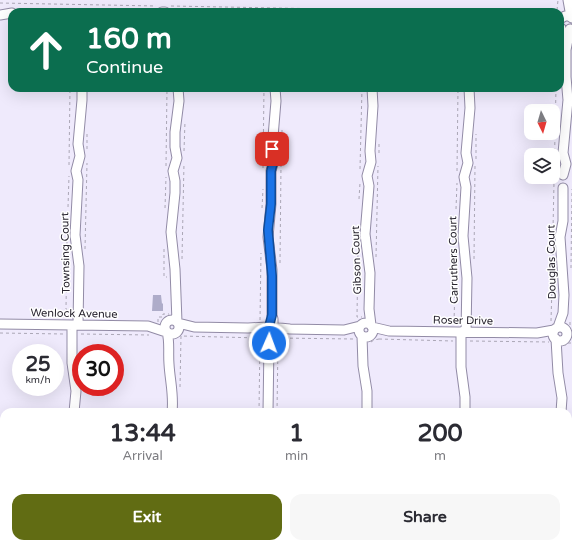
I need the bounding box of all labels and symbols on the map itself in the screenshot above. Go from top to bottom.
north arrow [524,104,560,140]
pin [255,132,289,166]
street label: Townsing Court [58,212,73,294]
street label: Carruthers Court [446,216,461,304]
street label: Gibson Court [349,225,364,295]
street label: Douglas Court [544,225,559,299]
street label: Wenlock Avenue [30,306,118,321]
street label: Roser Drive [433,313,493,328]
position arrow [248,322,290,364]
speed limit sign: 30 [72,344,124,396]

